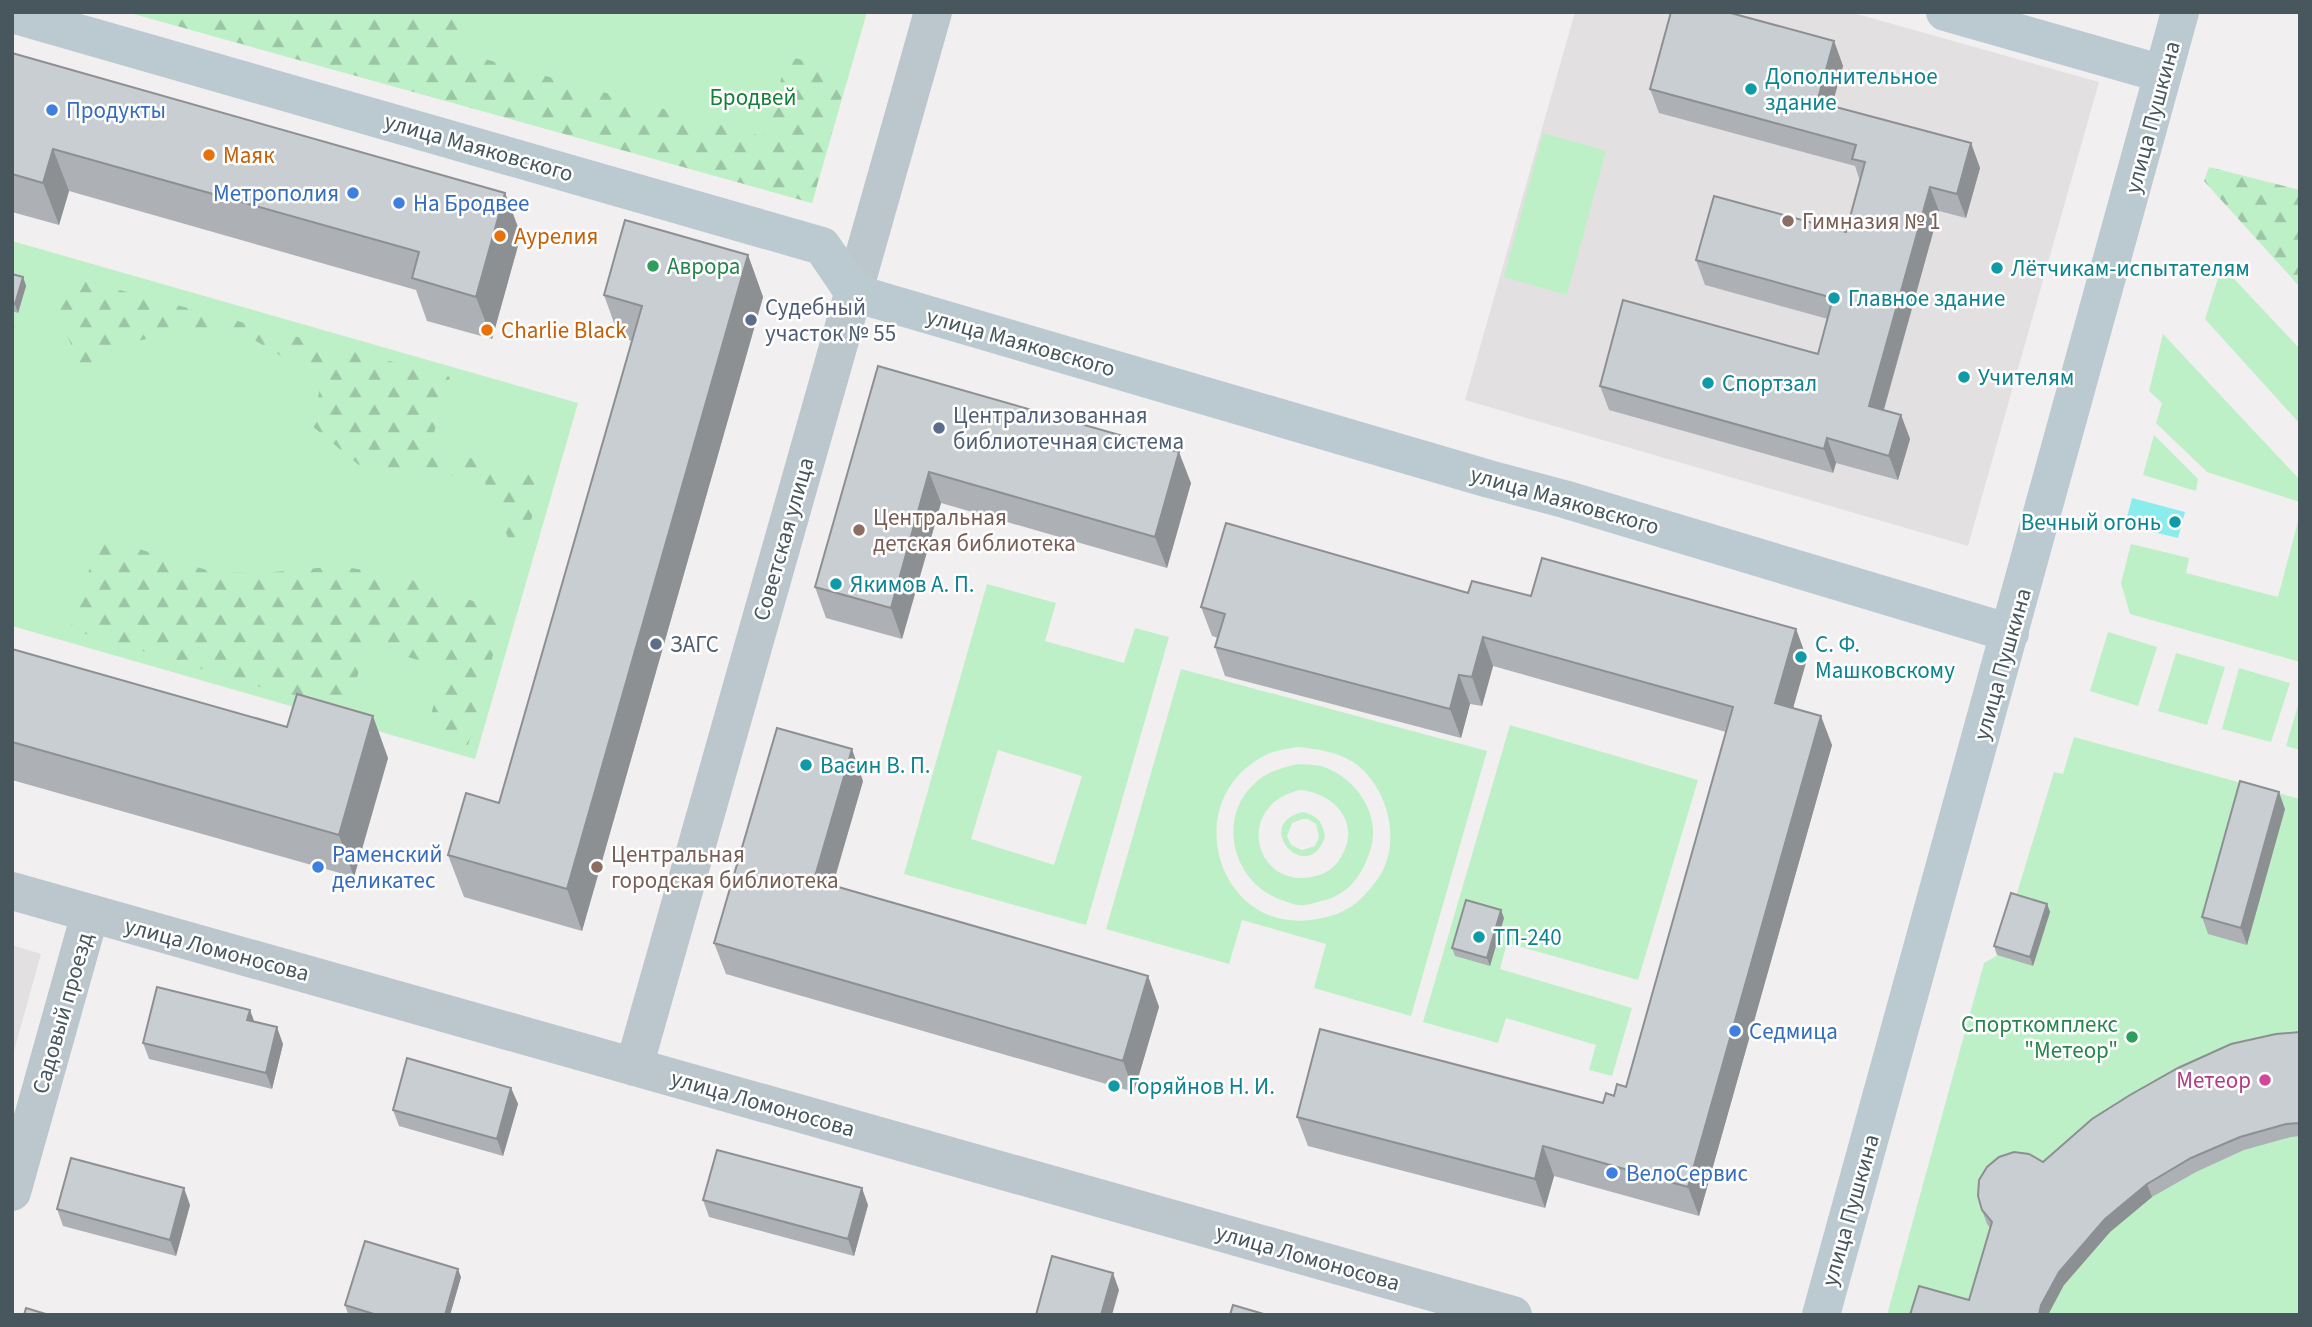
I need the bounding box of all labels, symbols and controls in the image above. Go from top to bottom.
street label: улица Пушкина [2116,37,2189,197]
place label: Дополнительное здание [1765,60,1938,119]
park label: Бродвей [710,81,796,114]
marker: Дополнительное здание [1743,81,1759,97]
place label: Продукты [66,94,166,127]
marker: Продукты [44,102,60,118]
street label: улица Маяковского [381,105,577,190]
place label: Маяк [223,139,275,172]
marker: Маяк [201,147,217,163]
place label: Метрополия [213,177,339,210]
marker: Метрополия [345,185,361,201]
place label: На Бродвее [413,187,530,220]
marker: На Бродвее [391,195,407,211]
place label: Гимназия № 1 [1802,205,1941,238]
marker: Гимназия № 1 [1780,213,1796,229]
place label: Аурелия [514,220,598,253]
marker: Аурелия [492,228,508,244]
place label: Аврора [667,250,740,283]
place label: Лётчикам-испытателям [2011,252,2250,285]
marker: Аврора [645,258,661,274]
marker: Лётчикам-испытателям [1989,260,2005,276]
place label: Главное здание [1848,282,2006,315]
marker: Главное здание [1826,290,1842,306]
place label: Судебный участок № 55 [765,291,896,350]
street label: улица Маяковского [923,300,1119,385]
marker: Судебный участок № 55 [743,312,759,328]
place label: Charlie Black [501,314,627,347]
marker: Charlie Black [479,322,495,338]
place label: Учителям [1978,361,2074,394]
place label: Спортзал [1722,367,1817,400]
marker: Учителям [1956,369,1972,385]
marker: Спортзал [1700,375,1716,391]
place label: Централизованная библиотечная система [953,399,1184,458]
marker: Централизованная библиотечная система [931,420,947,436]
street label: Советская улица [744,454,823,625]
street label: улица Маяковского [1467,458,1663,543]
place label: Центральная детская библиотека [873,501,1076,560]
place label: Вечный огонь [2021,506,2161,539]
marker: Вечный огонь [2167,514,2183,530]
marker: Центральная детская библиотека [851,522,867,538]
place label: Якимов А. П. [850,568,974,601]
marker: Якимов А. П. [828,576,844,592]
street label: улица Пушкина [1965,584,2040,744]
place label: ЗАГС [670,628,719,661]
place label: С. Ф. Машковскому [1815,628,1955,687]
marker: ЗАГС [648,636,664,652]
marker: С. Ф. Машковскому [1793,649,1809,665]
place label: Васин В. П. [820,749,931,782]
marker: Васин В. П. [798,757,814,773]
place label: Раменский деликатес [332,838,442,897]
place label: Центральная городская библиотека [611,838,839,897]
marker: Раменский деликатес [310,859,326,875]
marker: Центральная городская библиотека [589,859,605,875]
street label: улица Ломоносова [121,909,313,990]
place label: ТП-240 [1493,921,1562,954]
street label: Садовый проезд [24,929,101,1098]
marker: ТП-240 [1471,929,1487,945]
place label: Спорткомплекс "Метеор" [1961,1008,2118,1067]
place label: Седмица [1749,1015,1838,1048]
marker: Седмица [1727,1023,1743,1039]
marker: Спорткомплекс "Метеор" [2124,1029,2140,1045]
street label: улица Ломоносова [667,1061,859,1146]
place label: Метеор [2176,1064,2251,1097]
place label: Горяйнов Н. И. [1128,1070,1275,1103]
marker: Метеор [2257,1072,2273,1088]
marker: Горяйнов Н. И. [1106,1078,1122,1094]
street label: улица Пушкина [1813,1130,1888,1290]
place label: ВелоСервис [1626,1157,1748,1190]
marker: ВелоСервис [1604,1165,1620,1181]
street label: улица Ломоносова [1212,1215,1404,1300]

